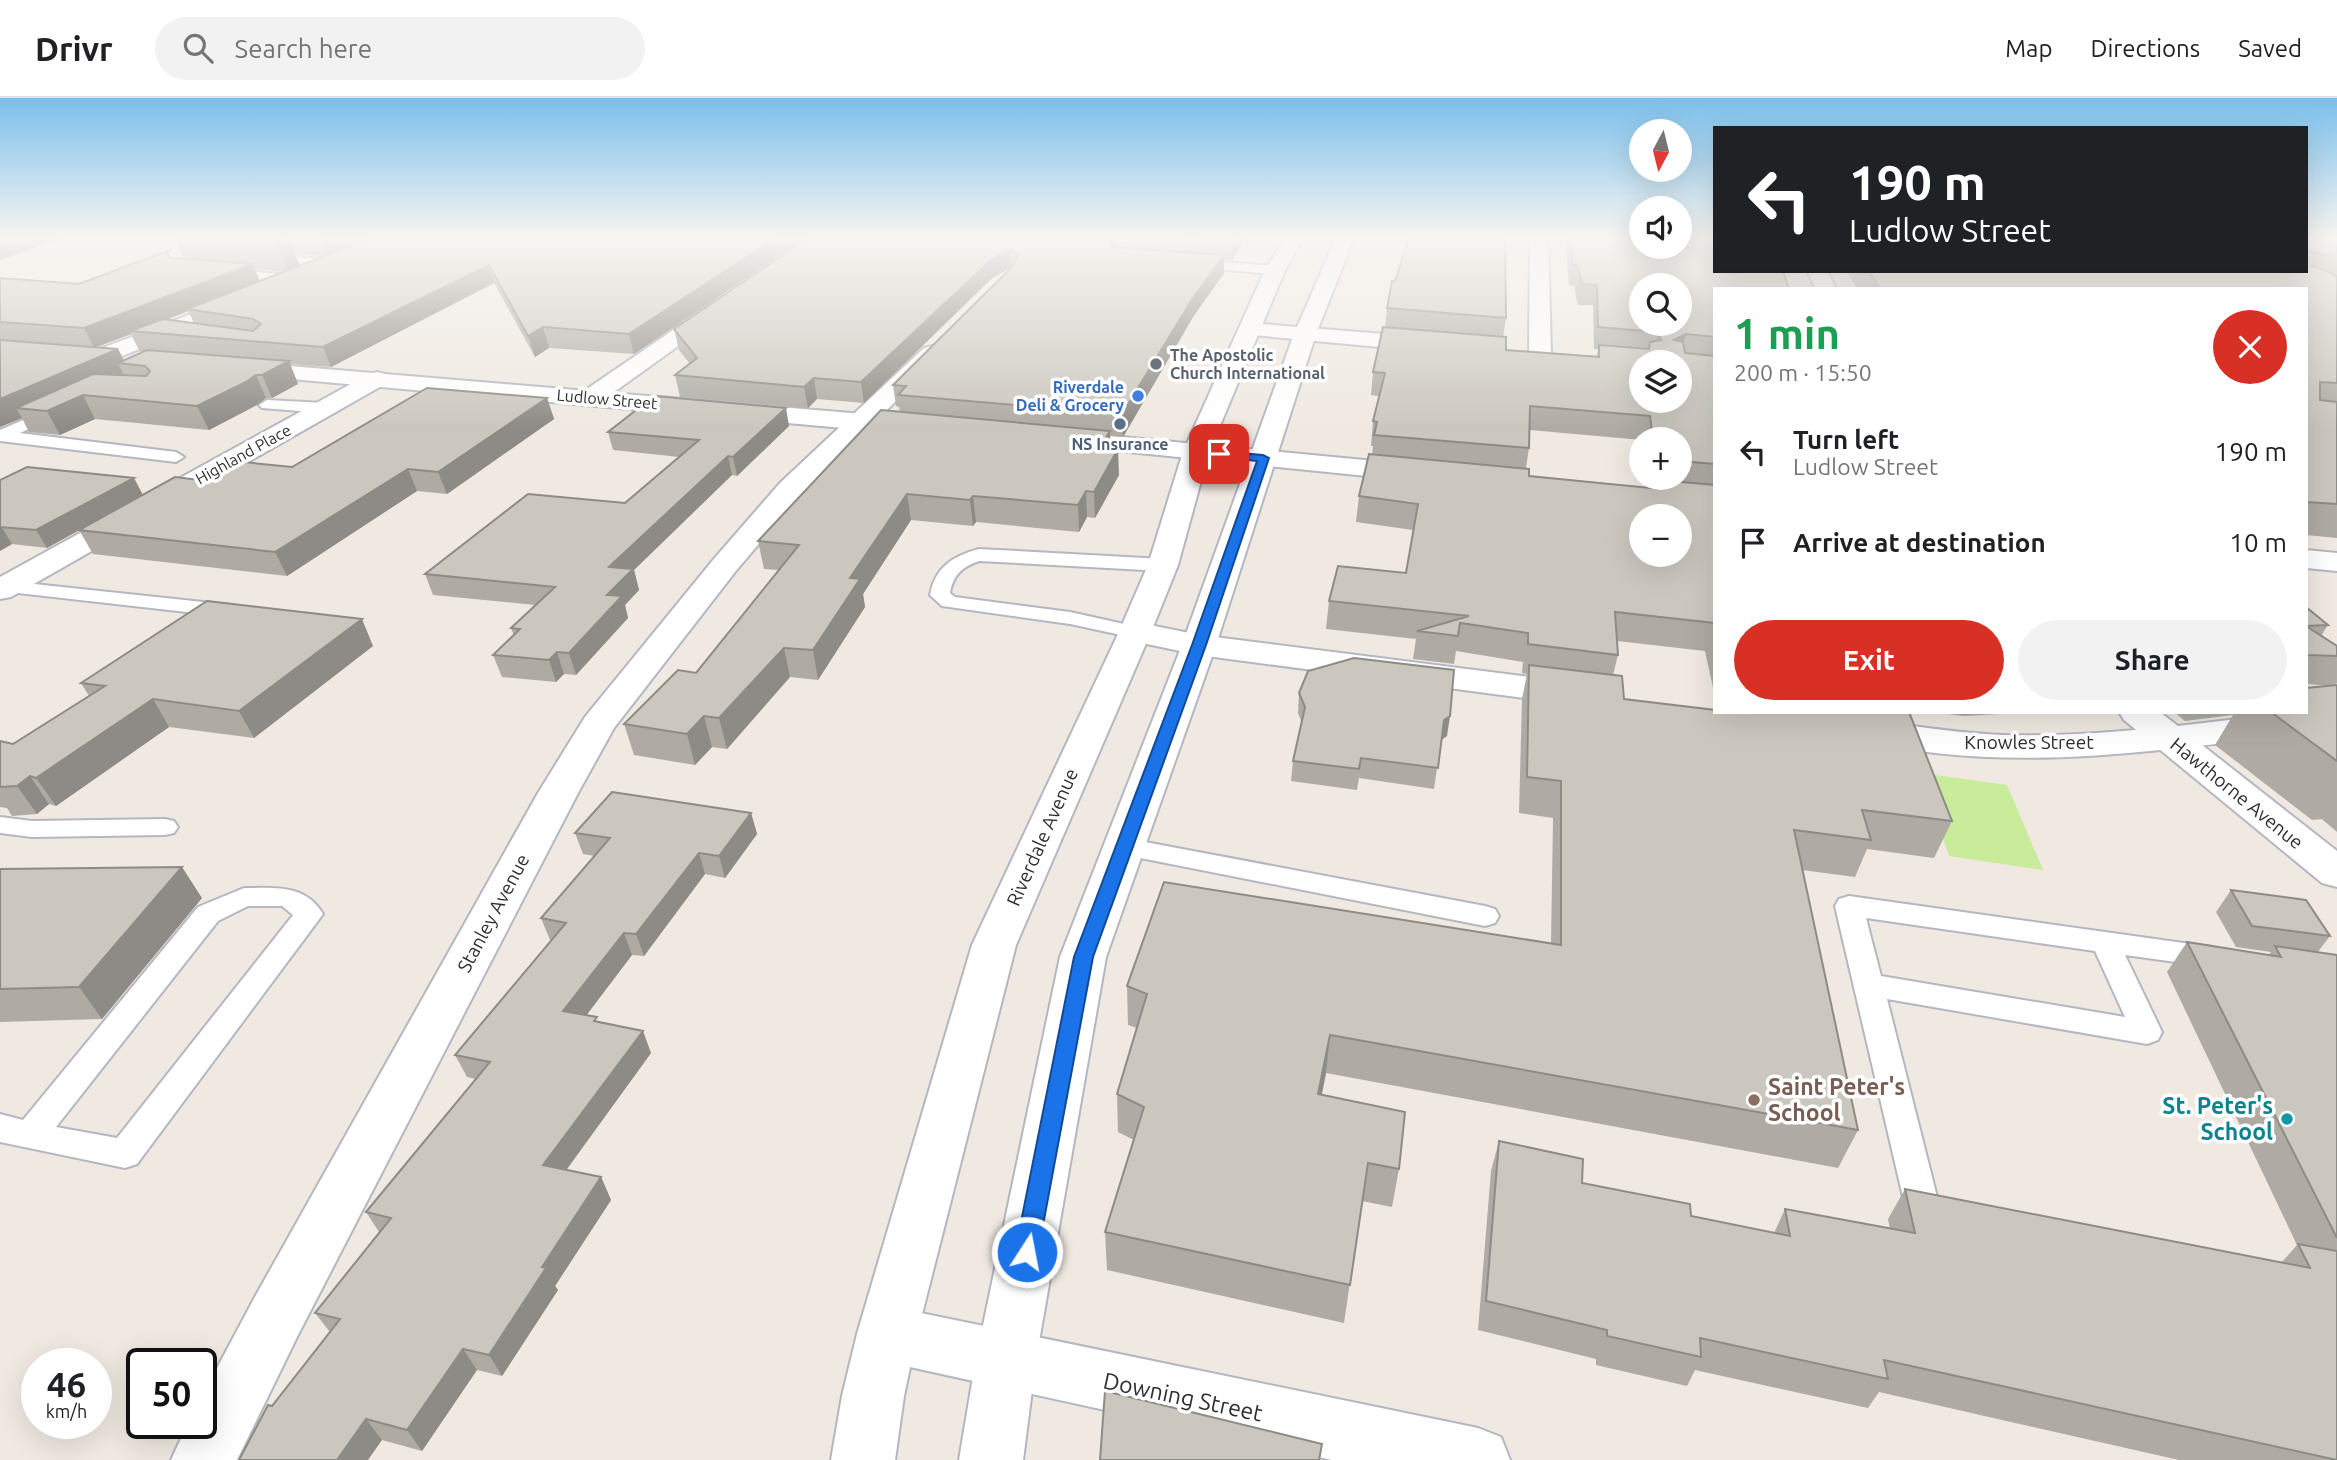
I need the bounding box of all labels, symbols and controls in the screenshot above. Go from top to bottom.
search box [155,17,645,80]
icon: search [179,29,217,67]
text: Drivr [35,30,113,67]
text: Search here [235,34,372,63]
text: Map [2005,35,2052,62]
text: Directions [2090,35,2200,62]
text: Saved [2238,35,2302,62]
north arrow [1629,119,1692,182]
map controls [1629,119,1692,567]
icon: left [1734,154,1825,245]
text: 190 m [1849,154,1986,209]
button: sound [1629,196,1692,259]
text: Ludlow Street [1849,212,2051,248]
button: search [1629,273,1692,336]
text: 1 min [1734,310,1840,357]
button: close [2213,310,2287,384]
place label: The Apostolic Church International [1170,346,1325,382]
button: layers [1629,350,1692,413]
marker: The Apostolic Church International [1148,356,1164,372]
text: 200 m · 15:50 [1734,360,1872,385]
place label: Riverdale Deli & Grocery [1016,378,1125,414]
street label: Ludlow Street [556,386,659,412]
marker: Riverdale Deli & Grocery [1130,388,1146,404]
marker: NS Insurance [1112,416,1128,432]
street label: Highland Place [192,420,294,488]
pin [1189,424,1249,484]
text: Turn left [1793,425,1899,454]
button: + [1629,427,1692,490]
icon: left [1734,433,1772,471]
place label: NS Insurance [1071,435,1169,453]
icon: arrive [1200,435,1238,473]
text: 190 m [2215,437,2287,466]
text: Ludlow Street [1793,454,1938,479]
button: − [1629,504,1692,567]
icon: arrive [1734,524,1772,562]
text: Arrive at destination [1793,528,2046,557]
text: 10 m [2229,528,2287,557]
button: Exit [1734,620,2004,700]
button: Share [2018,620,2287,700]
street label: Knowles Street [1964,731,2094,753]
street label: Hawthorne Avenue [2166,733,2308,853]
street label: Riverdale Avenue [1002,765,1082,909]
street label: Stanley Avenue [453,850,533,976]
place label: Saint Peter's School [1768,1074,1905,1125]
marker: Saint Peter's School [1746,1092,1762,1108]
place label: St. Peter's School [2162,1093,2273,1144]
marker: St. Peter's School [2279,1111,2295,1127]
position arrow [990,1215,1064,1289]
speed limit sign: 50 [126,1348,217,1439]
text: 46 [47,1364,86,1404]
street label: Downing Street [1101,1367,1265,1426]
text: km/h [46,1401,87,1421]

